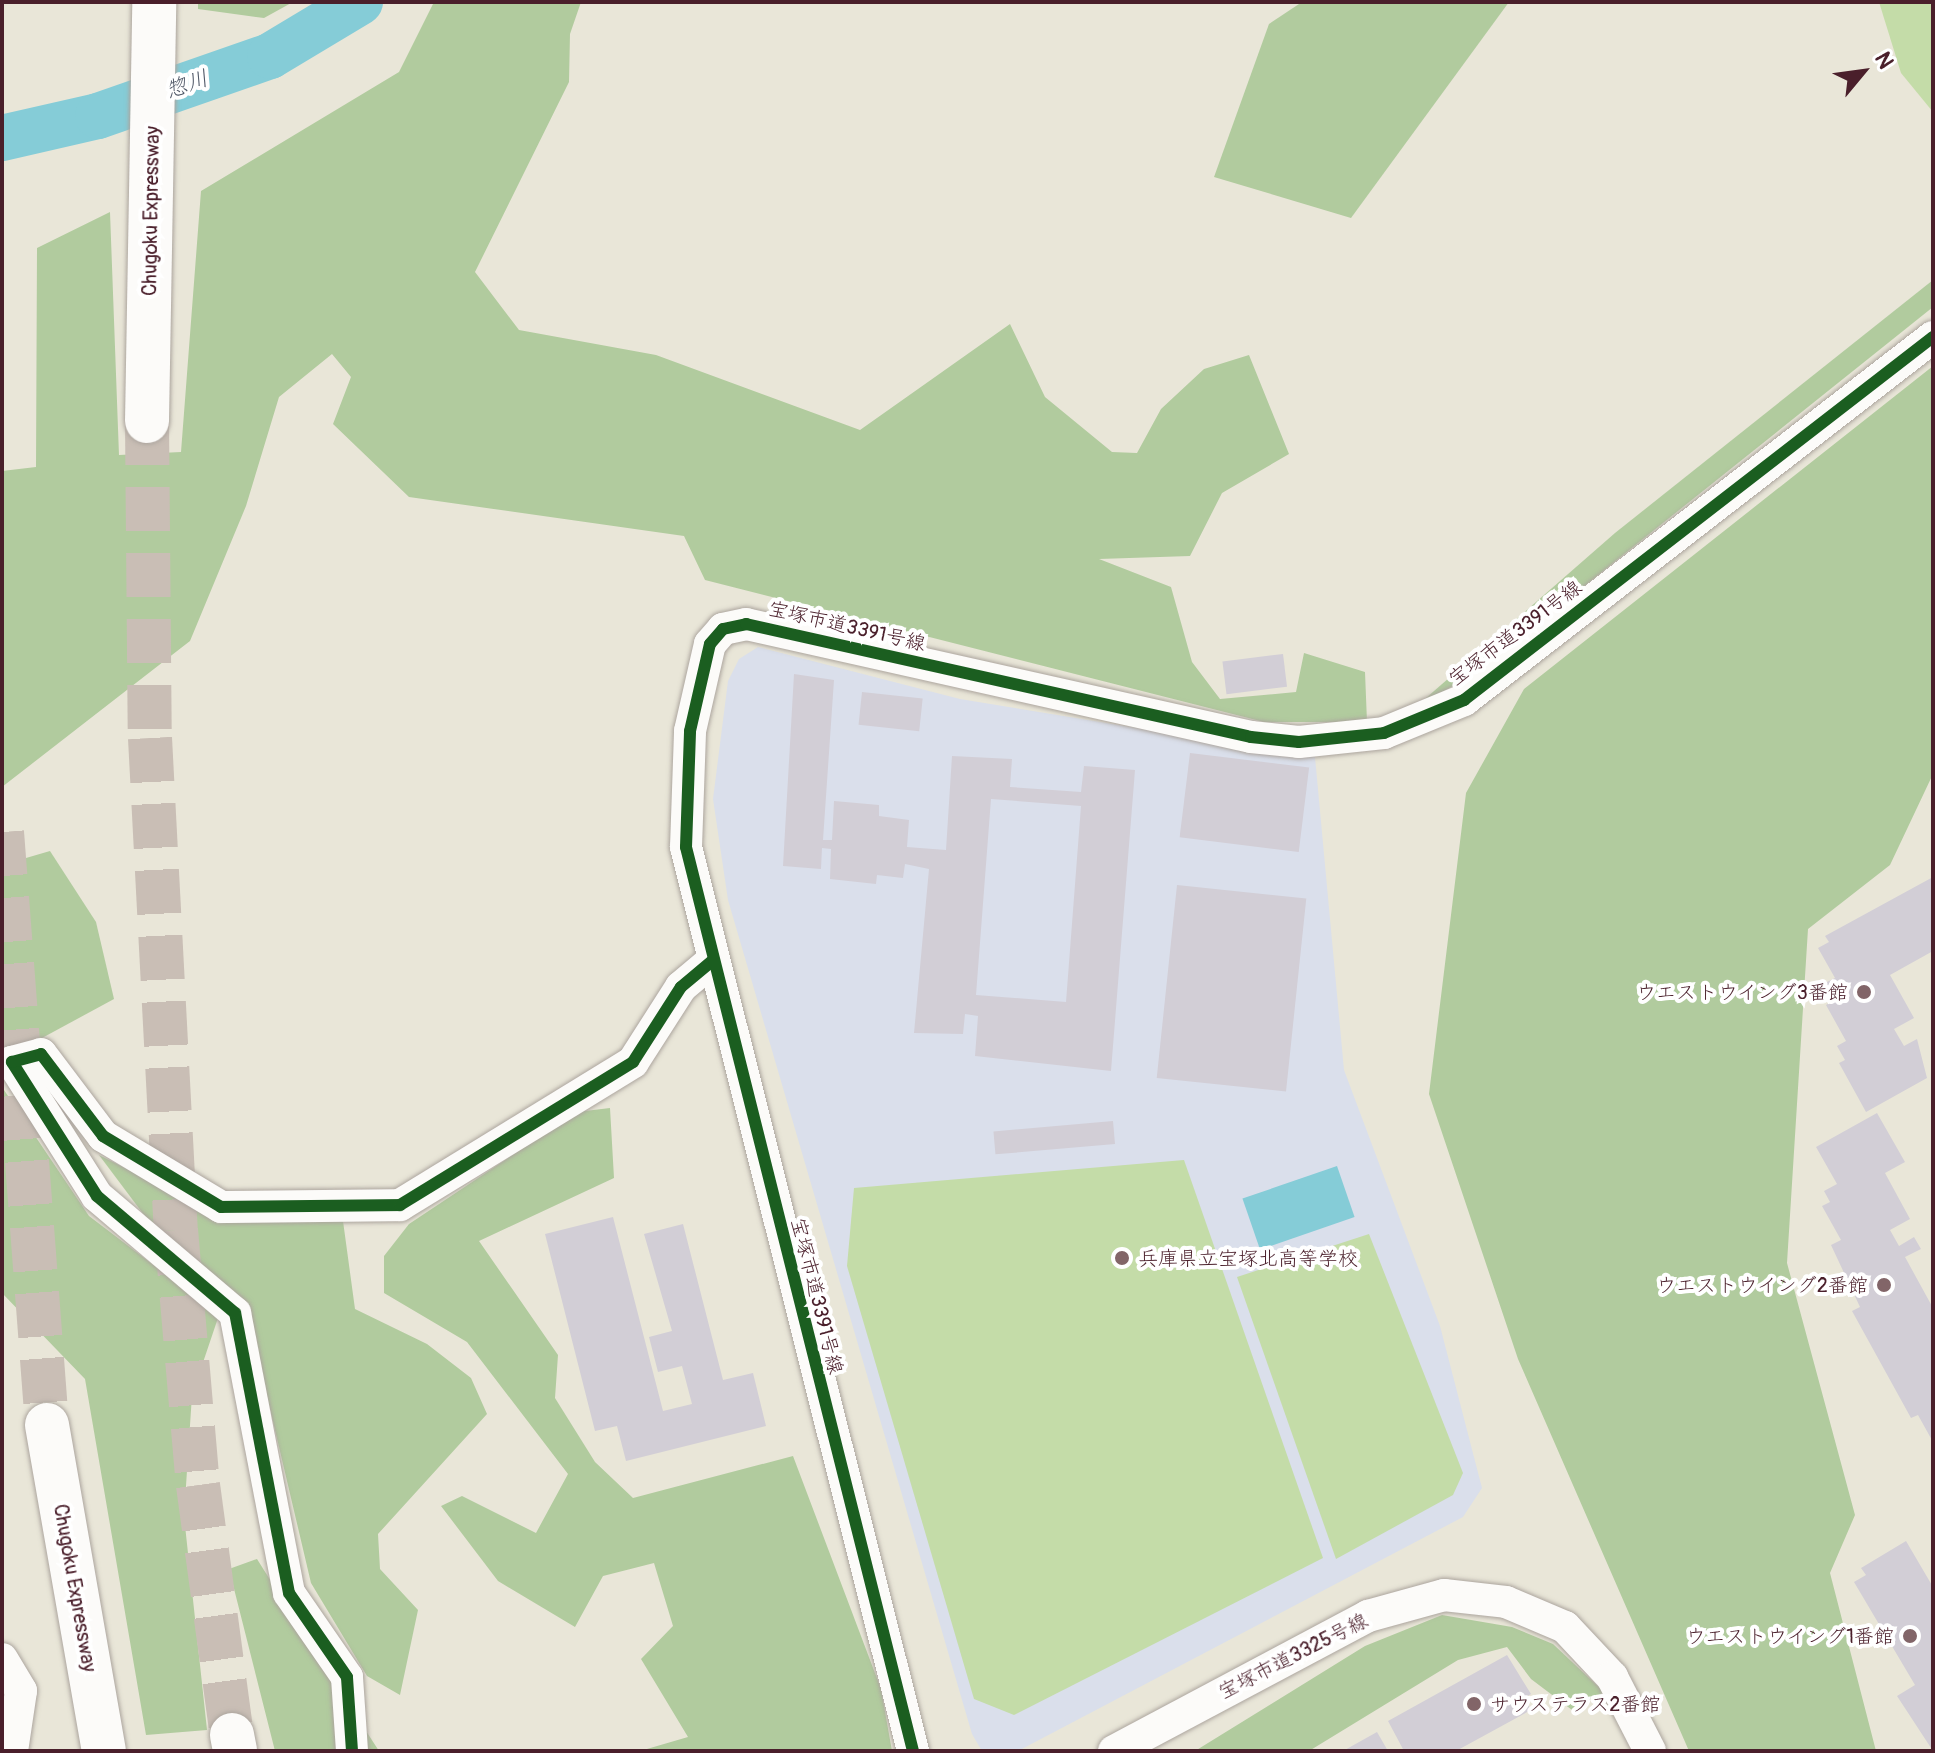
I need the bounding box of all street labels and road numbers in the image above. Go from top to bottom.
street label: Chugoku Expressway [138,126,164,296]
street label: 宝塚市道3391号線 [1444,575,1586,691]
street label: 宝塚市道3391号線 [766,596,928,656]
street label: 宝塚市道3391号線 [786,1215,848,1377]
street label: Chugoku Expressway [48,1502,102,1674]
street label: 宝塚市道3325号線 [1214,1608,1372,1704]

